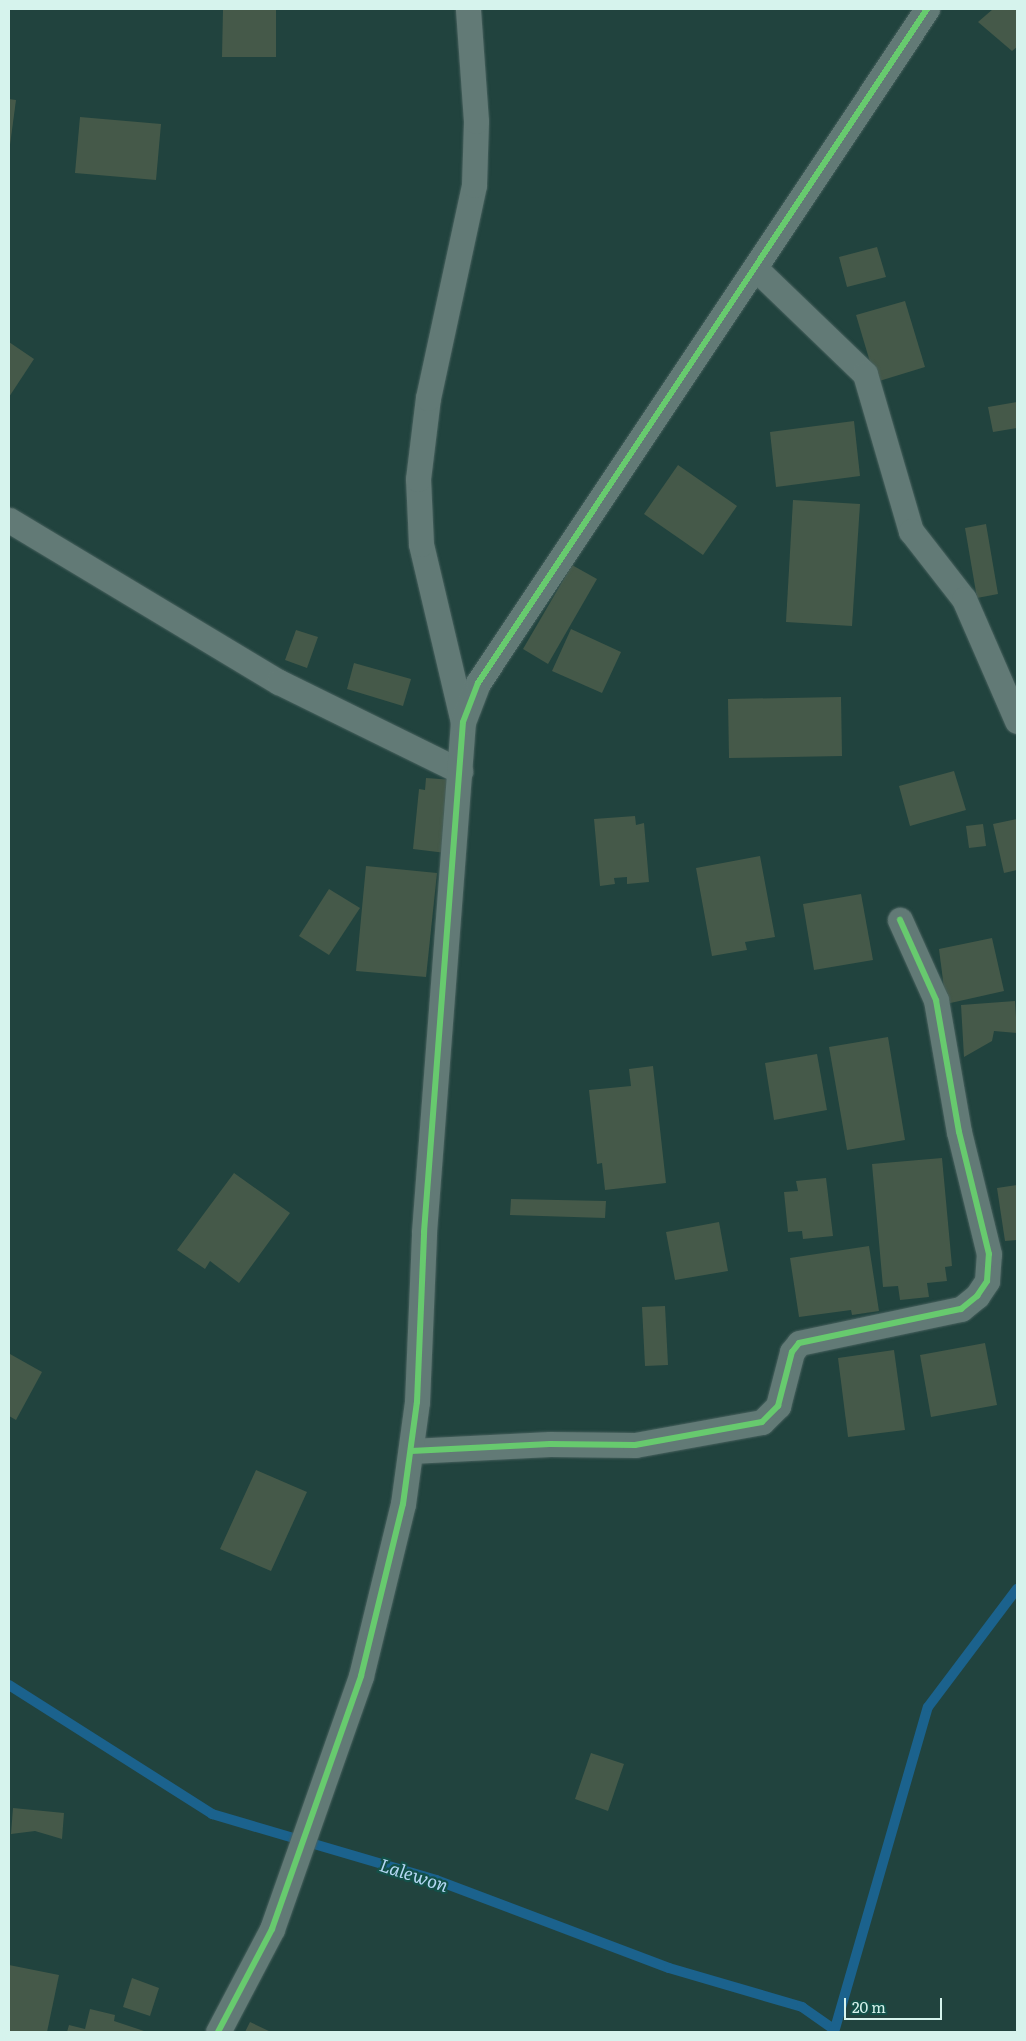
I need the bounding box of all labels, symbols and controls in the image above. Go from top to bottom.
water label: Lalewon [377,1854,451,1896]
scale bar [846,1988,944,2020]
text: 20 m [852,1995,886,2018]

